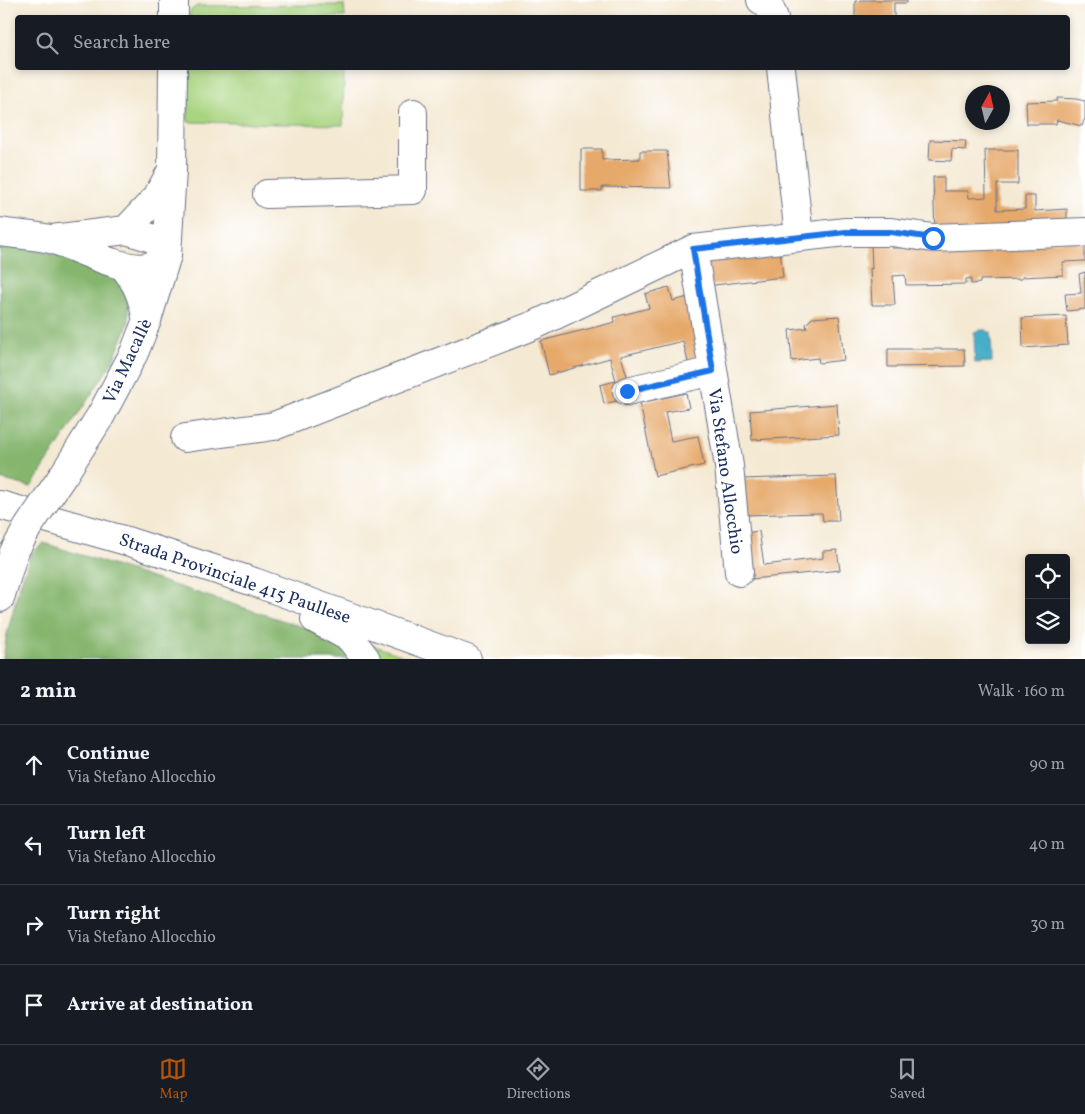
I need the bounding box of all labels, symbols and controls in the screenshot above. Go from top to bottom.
search box [15,15,1070,70]
icon: search [33,29,61,57]
text: Search here [73,30,170,56]
north arrow [965,85,1010,130]
route start [922,227,945,250]
street label: Via Macallè [98,315,159,408]
route end [616,380,639,403]
street label: Via Stefano Allocchio [700,387,749,556]
street label: Strada Provinciale 415 Paullese [115,528,354,631]
map controls [1025,554,1070,644]
button: locate [1025,554,1070,599]
button: layers [1025,599,1070,644]
text: 2 min [20,677,77,706]
text: Walk · 160 m [978,681,1065,703]
text: Continue [67,741,150,767]
icon: ahead [20,751,48,779]
text: 90 m [1029,754,1065,776]
text: Via Stefano Allocchio [67,767,216,789]
text: Turn left [67,821,146,847]
icon: left [20,831,48,859]
text: 40 m [1029,834,1065,856]
text: Via Stefano Allocchio [67,847,216,869]
text: Turn right [67,901,160,927]
icon: right [20,911,48,939]
text: 30 m [1030,914,1065,936]
text: Via Stefano Allocchio [67,927,216,949]
icon: arrive [20,991,48,1019]
text: Arrive at destination [67,992,253,1018]
tab: Map [159,1055,187,1104]
tab: Directions [506,1055,571,1104]
tab: Saved [889,1055,926,1104]

